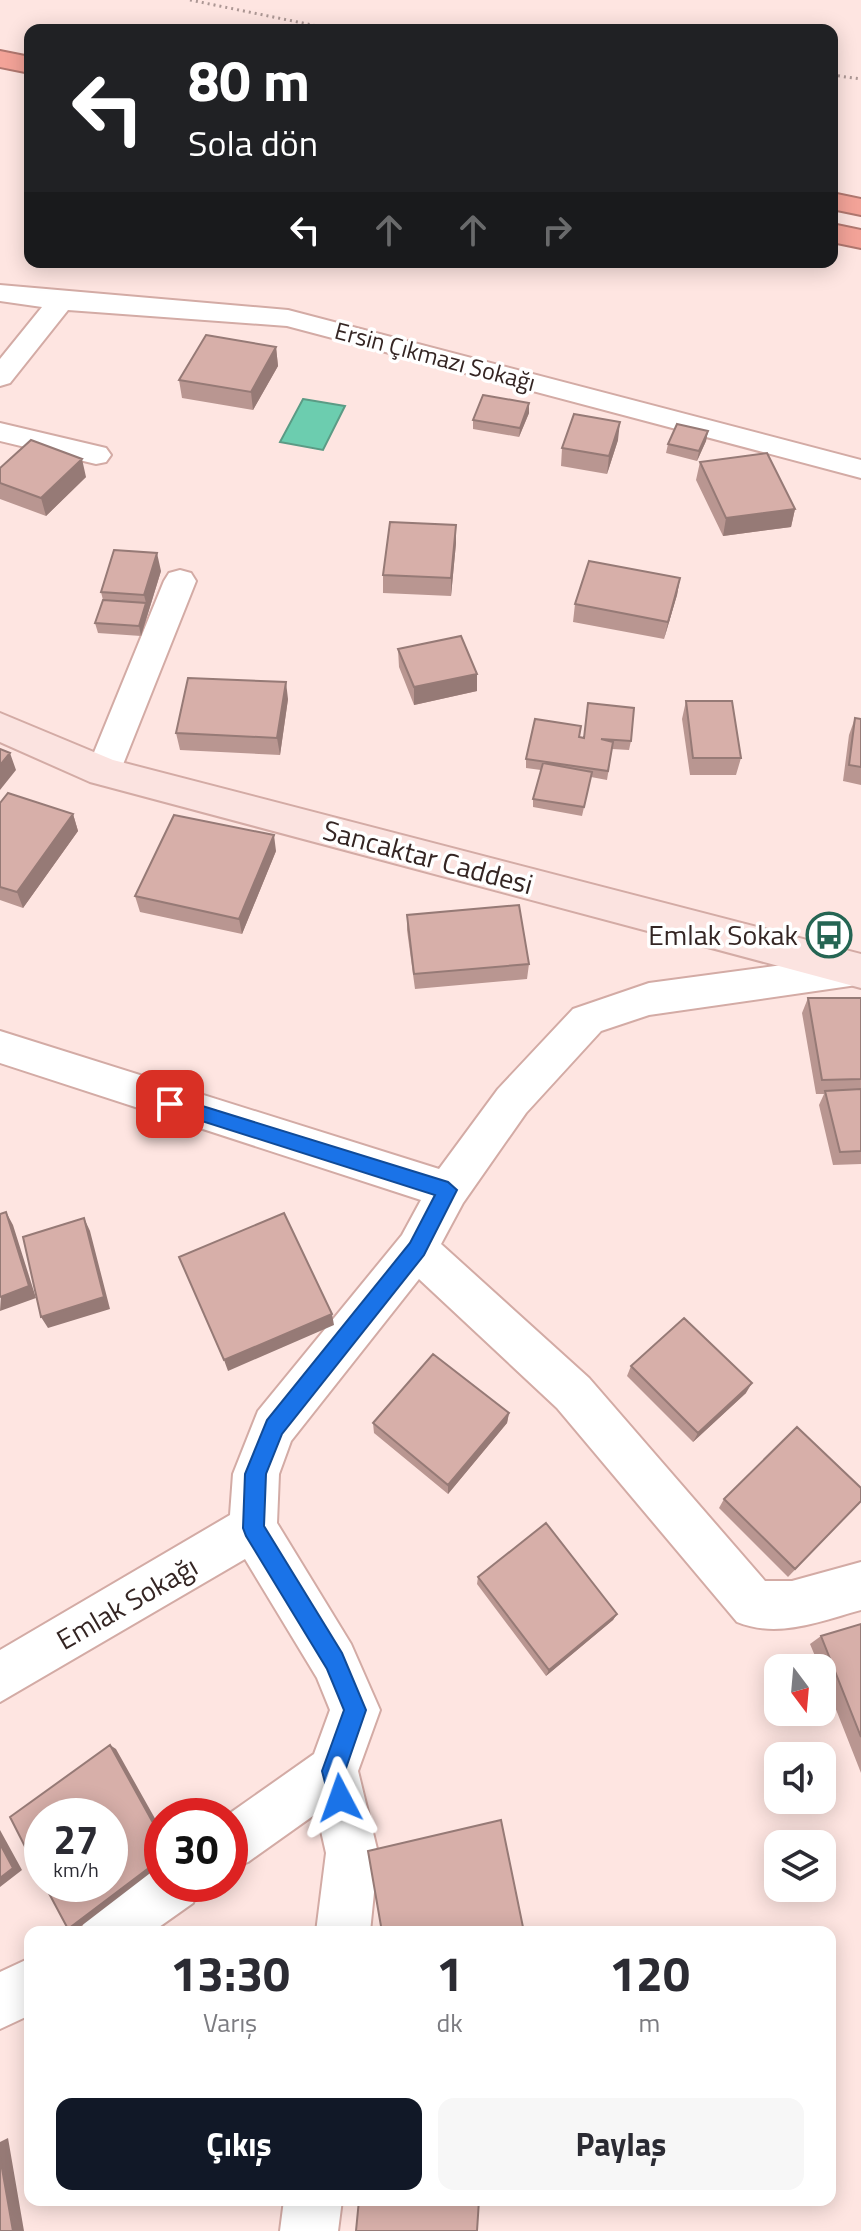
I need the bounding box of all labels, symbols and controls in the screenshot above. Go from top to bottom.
text: 80 m [188,38,310,123]
icon: left [56,56,160,160]
text: Sola dön [188,115,318,170]
icon: left [283,208,327,252]
icon: ahead [367,208,411,252]
icon: ahead [451,208,495,252]
icon: right [535,208,579,252]
street label: Ersin Çıkmazı Sokağı [331,312,540,400]
street label: Sancaktar Caddesi [318,808,538,905]
bus stop icon: Emlak Sokak [805,911,853,959]
place label: Emlak Sokak [648,913,798,956]
pin [136,1070,204,1138]
icon: arrive [148,1082,192,1126]
street label: Emlak Sokağı [48,1545,205,1660]
north arrow [764,1654,836,1726]
map controls [764,1654,836,1902]
button: sound [764,1742,836,1814]
position arrow [298,1756,382,1840]
speed limit sign: 30 [144,1798,248,1902]
text: 27 [54,1809,98,1870]
button: layers [764,1830,836,1902]
text: km/h [53,1854,99,1885]
text: 13:30 [170,1937,290,2010]
text: 1 [436,1937,463,2010]
text: 120 [609,1937,690,2010]
text: Varış [203,2003,257,2042]
text: dk [436,2003,463,2042]
text: m [639,2003,660,2042]
button: Çıkış [56,2098,422,2190]
button: Paylaş [438,2098,804,2190]

